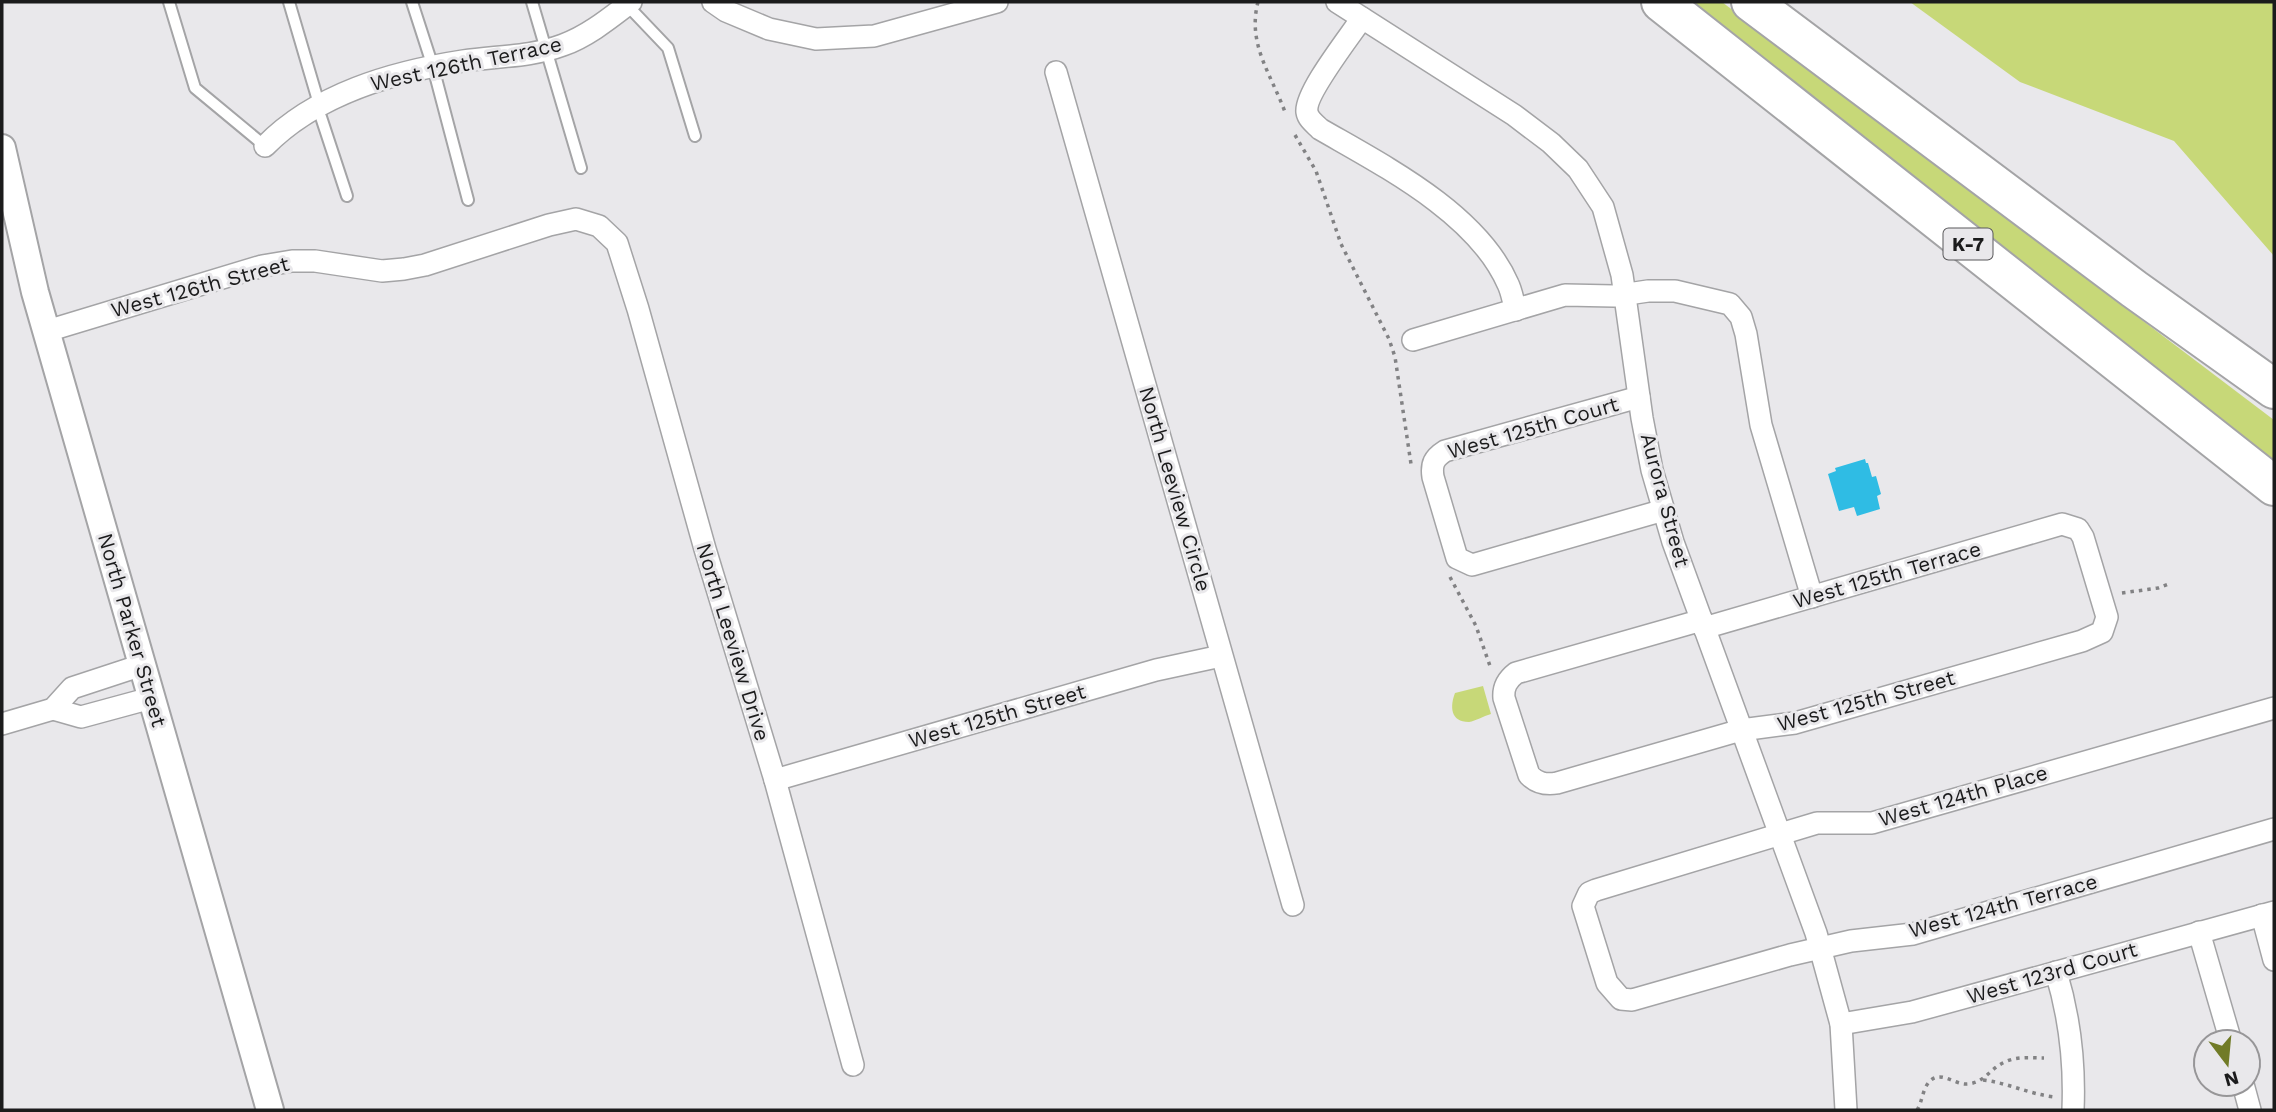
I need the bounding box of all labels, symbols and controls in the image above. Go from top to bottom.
street label: West 126th Terrace [368,31,564,96]
road number: K-7 [1944,228,1993,260]
street label: West 126th Street [108,251,292,322]
street label: North Leeview Circle [1134,383,1217,594]
street label: West 125th Court [1445,391,1621,464]
street label: Aurora Street [1636,430,1695,570]
street label: North Parker Street [93,530,172,730]
street label: West 125th Terrace [1790,536,1984,613]
street label: North Leeview Drive [691,540,776,744]
street label: West 125th Street [1774,665,1958,736]
street label: West 125th Street [905,678,1088,753]
street label: West 124th Place [1875,759,2050,832]
street label: West 124th Terrace [1906,868,2100,943]
street label: West 123rd Court [1964,936,2140,1009]
north arrow [2192,1028,2262,1098]
text: N [2222,1066,2241,1092]

